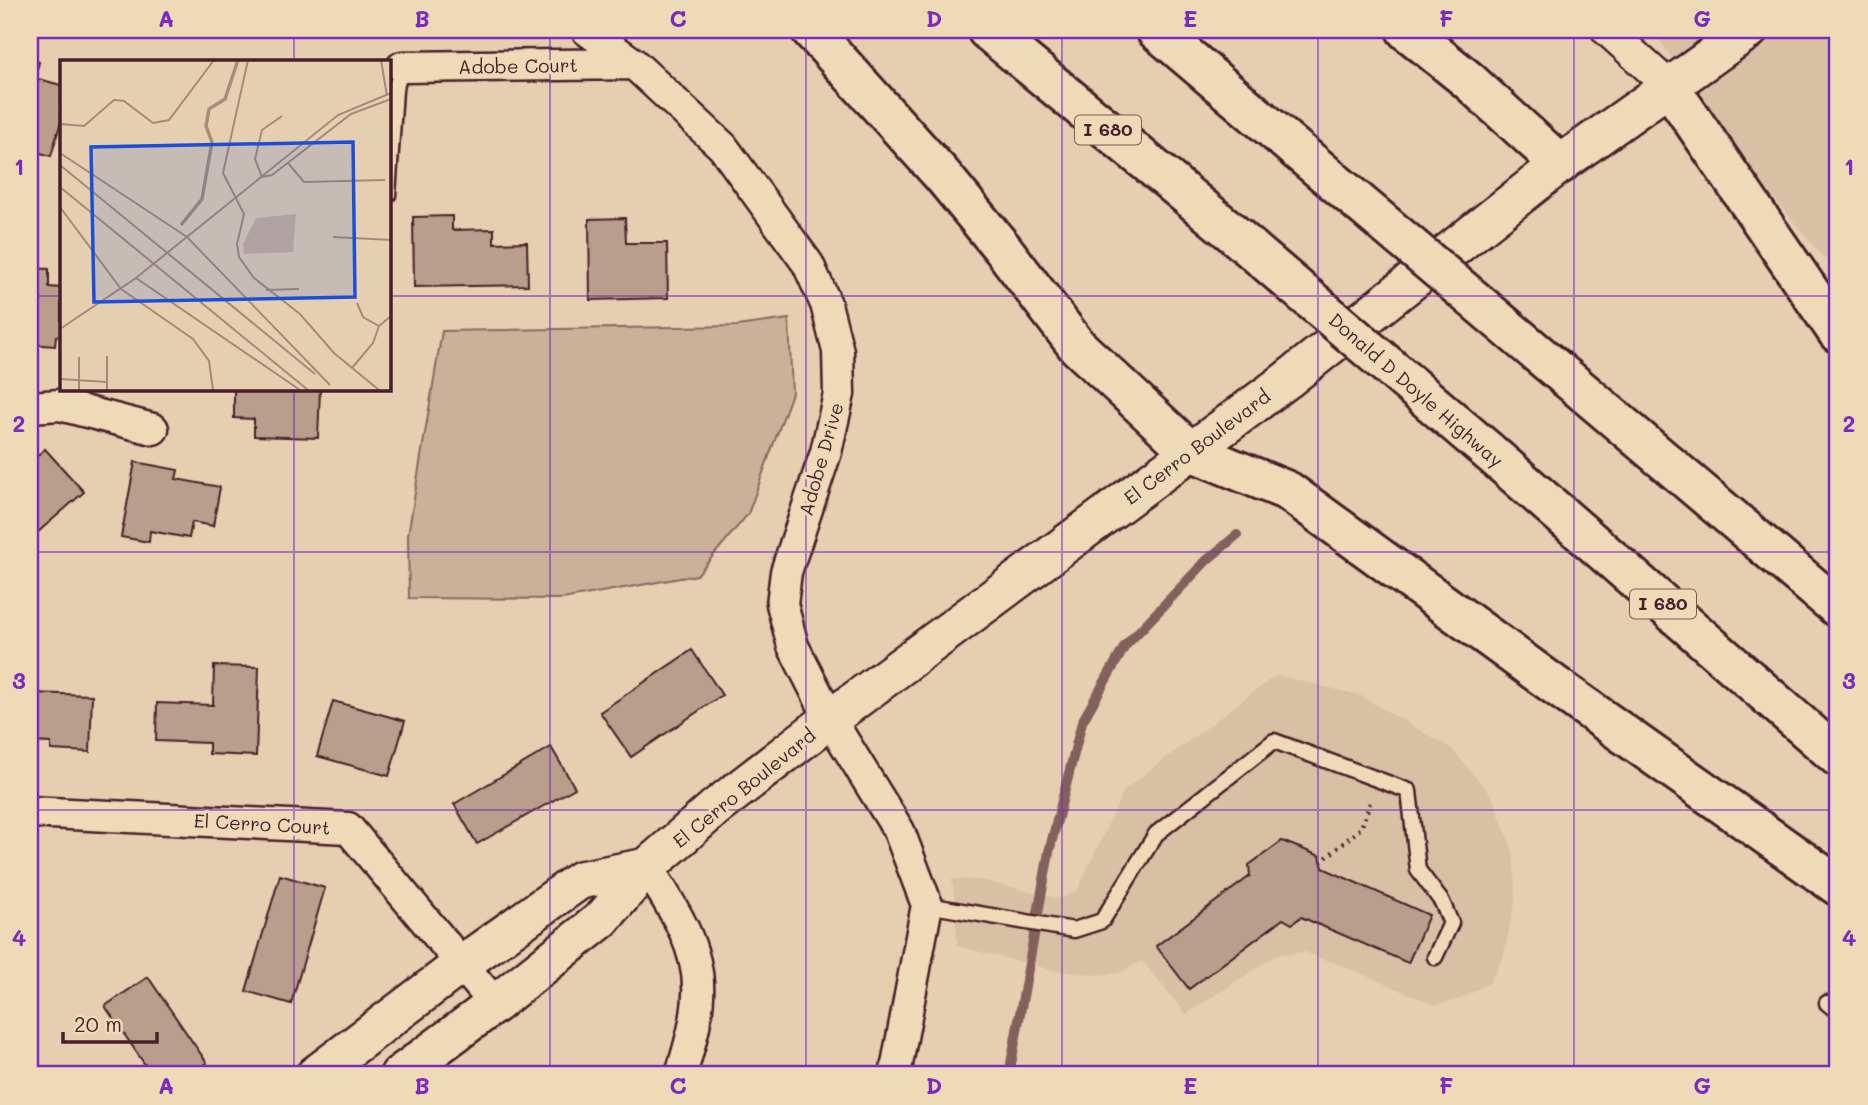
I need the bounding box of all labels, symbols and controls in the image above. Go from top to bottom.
text: A [158,3,174,33]
text: B [414,3,430,33]
text: C [669,3,687,33]
text: D [926,3,942,33]
text: E [1183,3,1197,33]
text: F [1439,3,1453,33]
text: G [1693,3,1711,33]
street label: Adobe Court [458,52,578,79]
inset map [60,60,390,390]
road number: I 680 [1075,116,1141,145]
text: 1 [14,151,24,181]
text: 1 [1844,151,1854,181]
street label: Donald D Doyle Highway [1324,307,1509,472]
street label: El Cerro Boulevard [1119,383,1275,510]
street label: Adobe Drive [792,399,849,518]
text: 2 [13,408,25,438]
text: 2 [1843,408,1855,438]
road number: I 680 [1630,590,1696,618]
text: 3 [12,665,26,695]
text: 3 [1842,665,1856,695]
street label: El Cerro Boulevard [667,722,820,853]
street label: El Cerro Court [193,807,331,840]
text: 4 [12,922,26,952]
text: 4 [1842,922,1856,952]
scale bar [63,1000,158,1044]
text: 20 m [74,1010,122,1037]
text: A [158,1070,174,1100]
text: B [414,1070,430,1100]
text: C [669,1070,687,1100]
text: D [926,1070,942,1100]
text: E [1183,1070,1197,1100]
text: F [1439,1070,1453,1100]
text: G [1693,1070,1711,1100]

